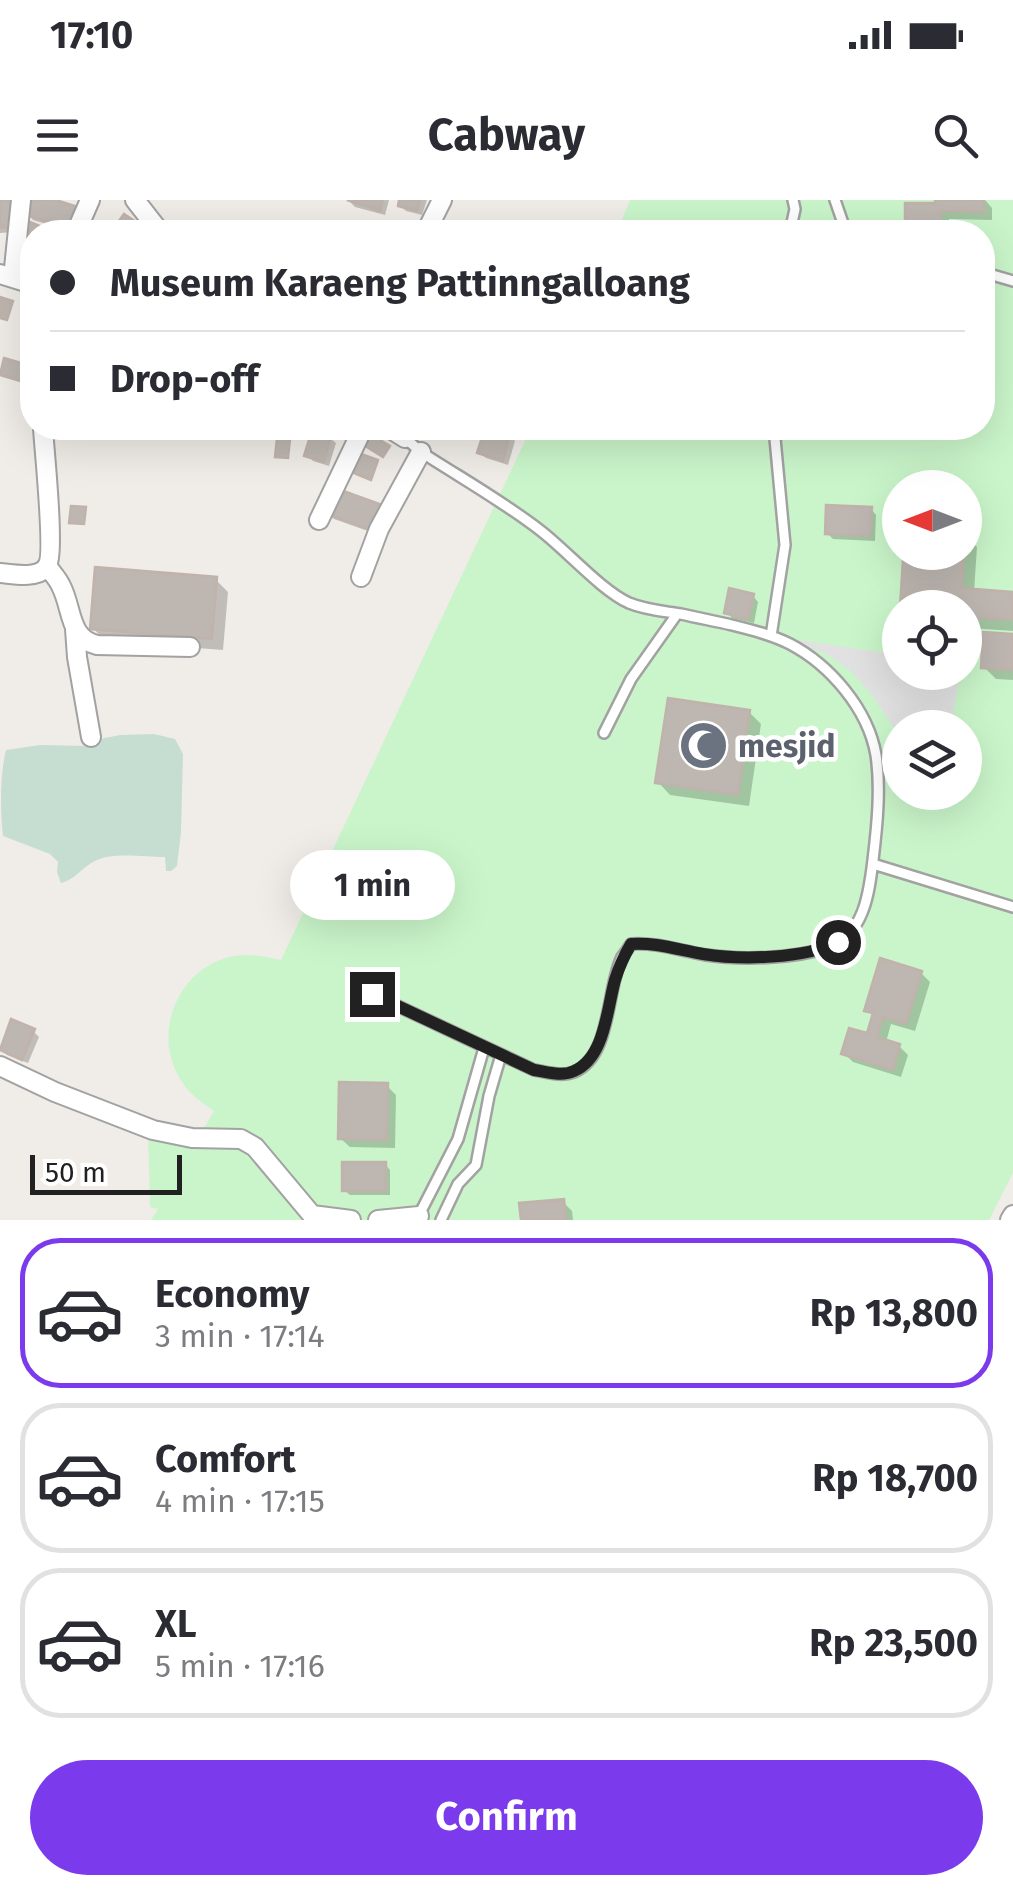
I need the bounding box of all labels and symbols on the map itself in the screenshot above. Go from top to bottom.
north arrow [882,470,982,570]
mosque icon: mesjid [677,720,729,772]
place label: mesjid [738,727,835,765]
callout: 1 min [290,849,454,919]
route start [816,920,861,965]
route end [350,972,395,1017]
scale bar [30,1150,182,1194]

